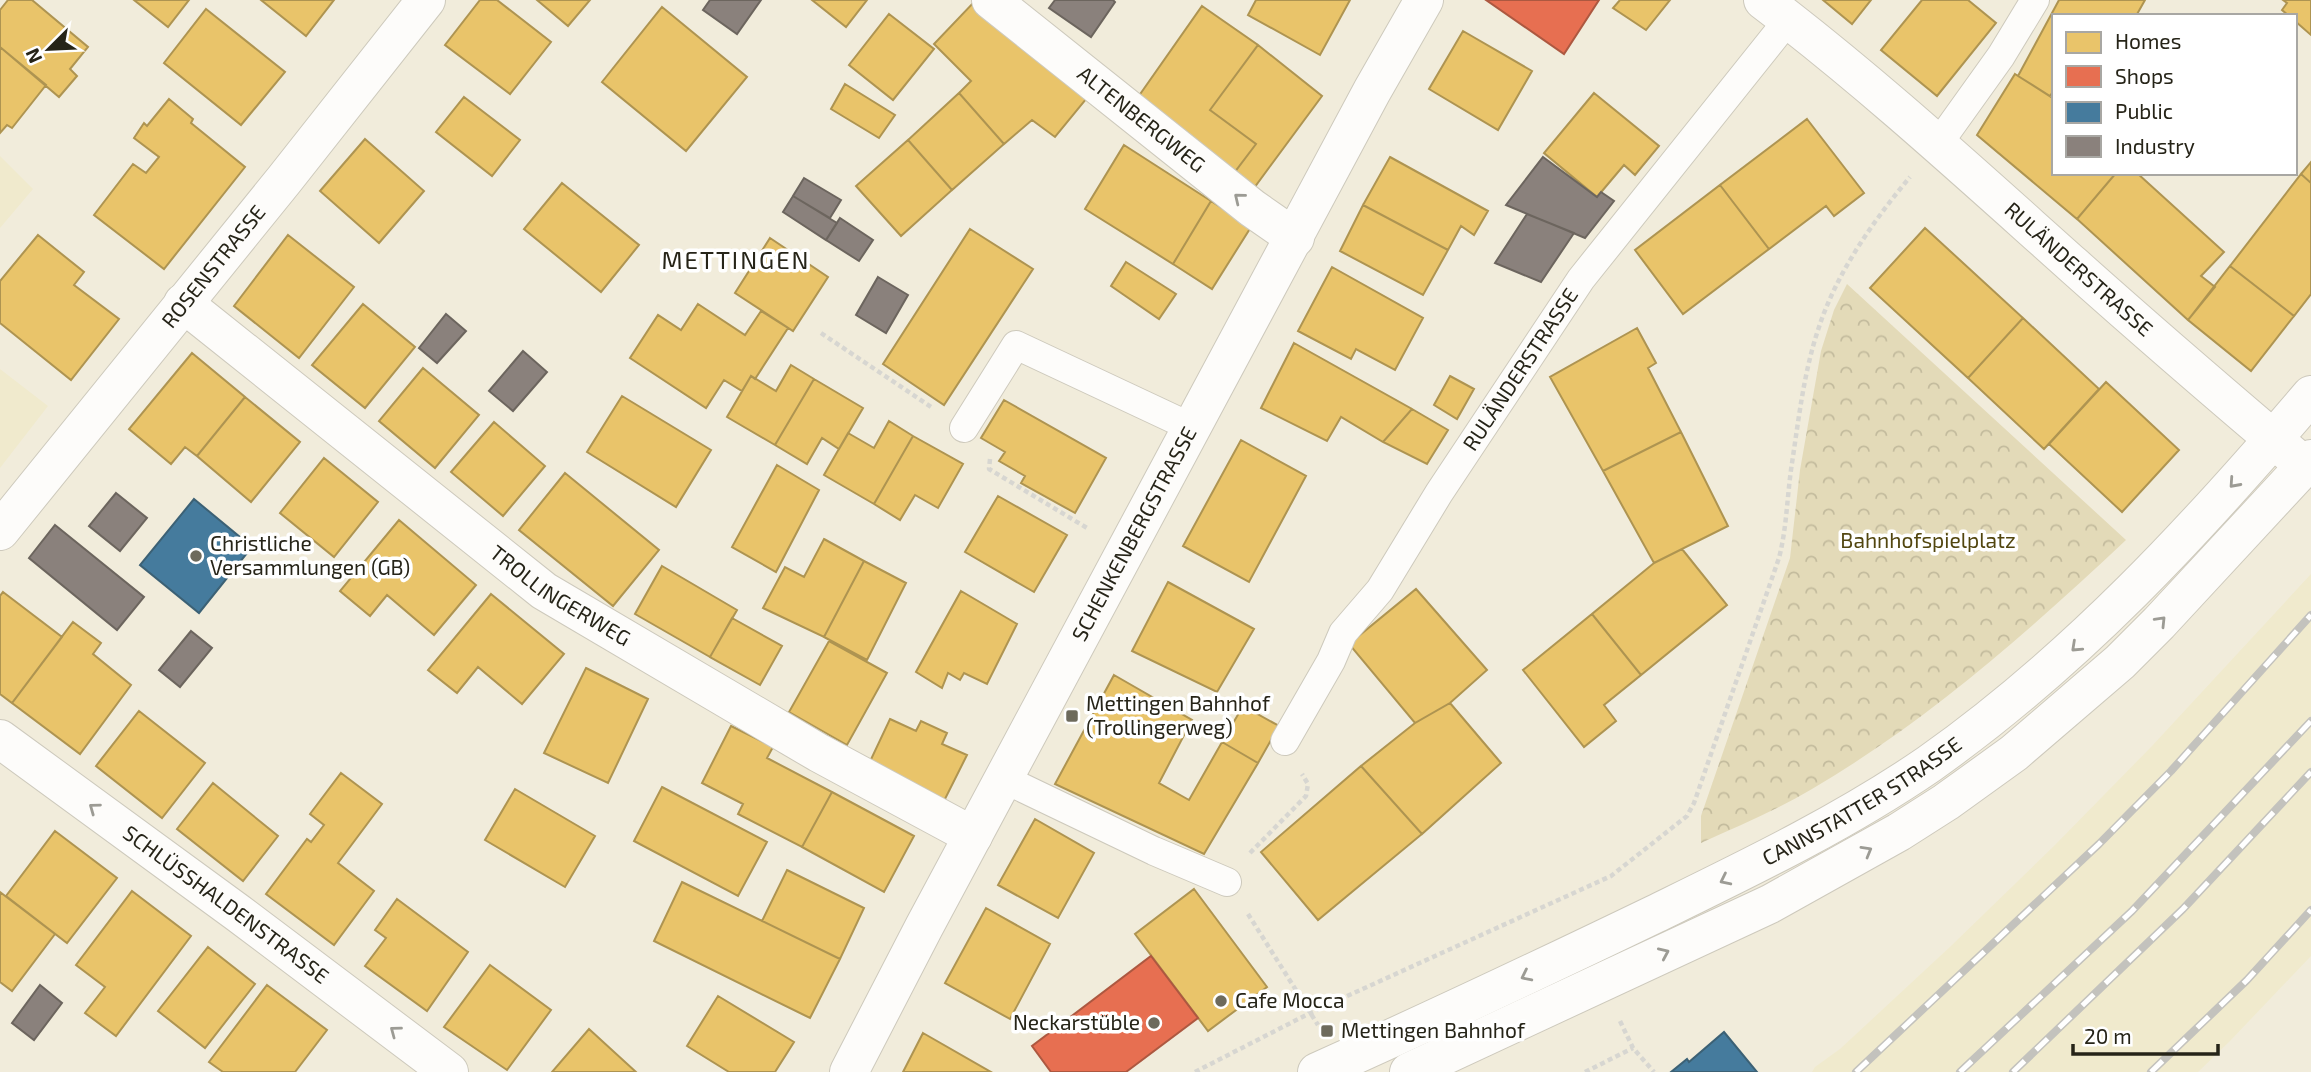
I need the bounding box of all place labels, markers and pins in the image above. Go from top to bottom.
place label: Christliche Versammlungen (GB) [210,530,410,579]
marker: Christliche Versammlungen (GB) [188,548,204,564]
place label: Mettingen Bahnhof (Trollingerweg) [1086,690,1271,739]
marker: Mettingen Bahnhof (Trollingerweg) [1064,708,1080,724]
place label: Cafe Mocca [1235,987,1345,1012]
marker: Cafe Mocca [1213,993,1229,1009]
place label: Neckarstüble [1013,1009,1140,1034]
marker: Neckarstüble [1146,1015,1162,1031]
place label: Mettingen Bahnhof [1341,1017,1526,1042]
marker: Mettingen Bahnhof [1319,1023,1335,1039]

